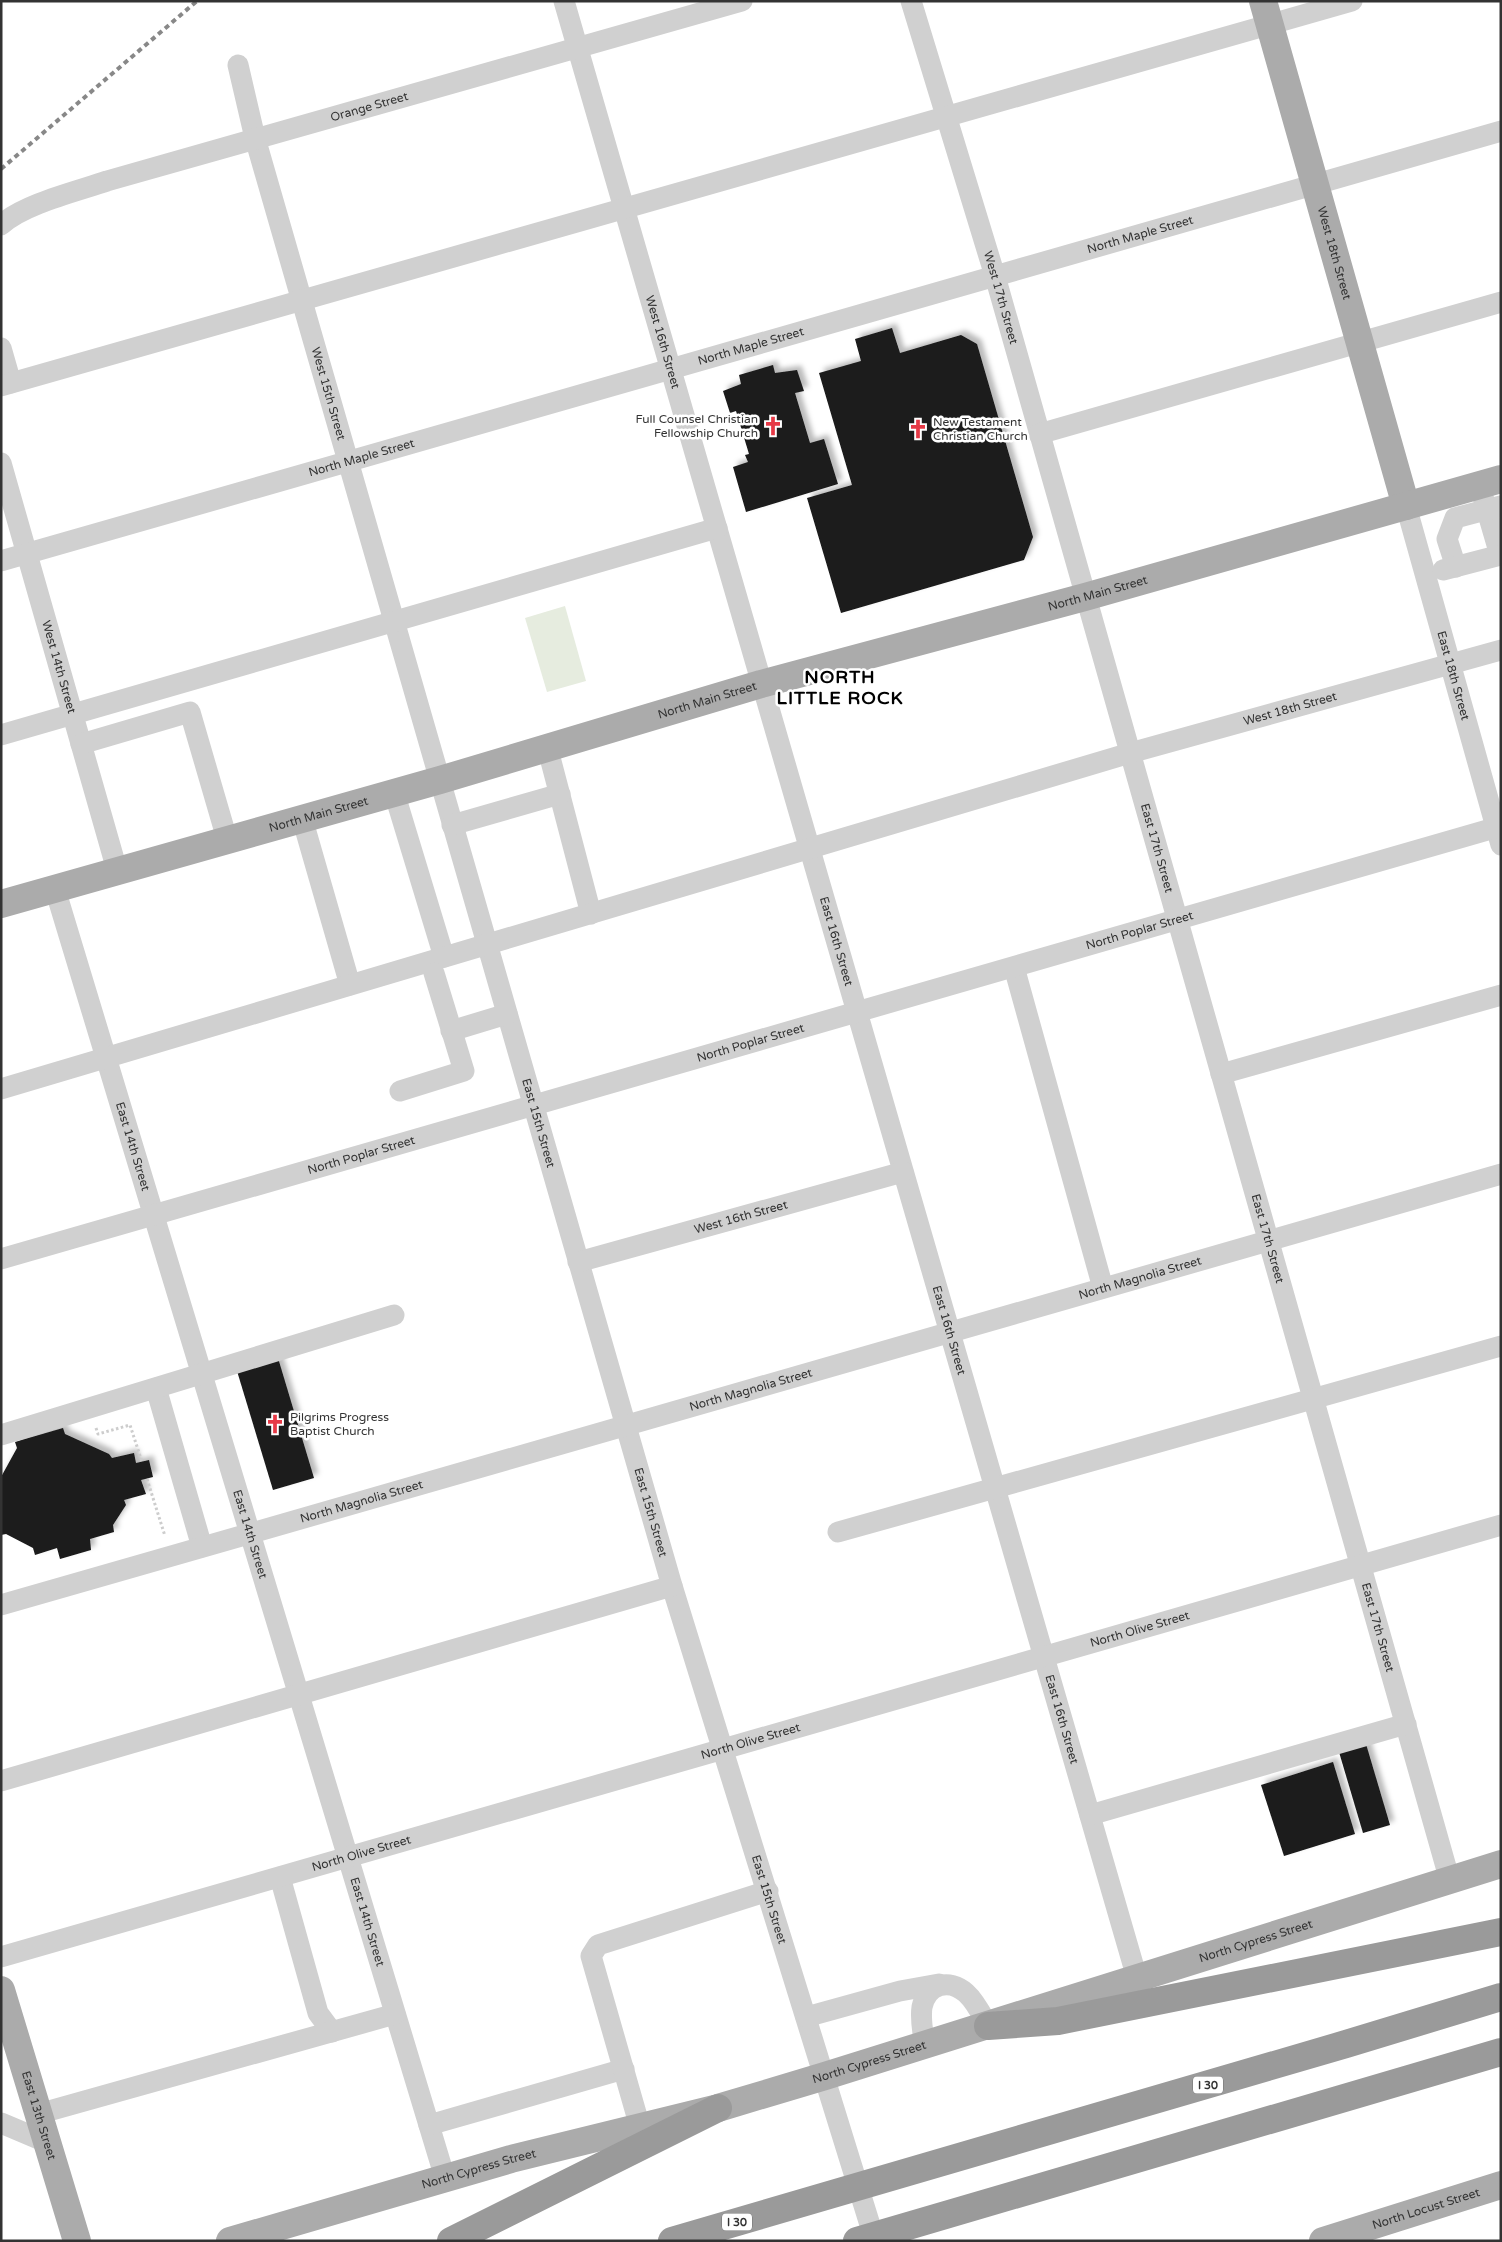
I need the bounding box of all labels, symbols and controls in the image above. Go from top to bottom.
street label: Orange Street [329,89,410,124]
street label: West 18th Street [1315,205,1354,302]
street label: North Maple Street [1086,213,1195,256]
street label: West 17th Street [981,249,1021,346]
street label: West 16th Street [643,294,683,391]
street label: North Maple Street [696,324,806,368]
street label: West 15th Street [309,345,349,442]
place label: Full Counsel Christian Fellowship Church [635,412,758,440]
church icon: Full Counsel Christian Fellowship Church [762,415,784,437]
place label: New Testament Christian Church [933,415,1028,443]
church icon: New Testament Christian Church [907,418,929,440]
street label: North Maple Street [307,436,416,479]
street label: North Main Street [1047,573,1149,614]
street label: West 14th Street [39,619,79,715]
street label: East 18th Street [1434,629,1473,722]
district label: NORTH LITTLE ROCK [777,666,903,709]
street label: North Main Street [656,679,759,722]
street label: West 18th Street [1242,689,1339,728]
street label: North Main Street [267,794,370,835]
street label: East 17th Street [1138,802,1177,895]
street label: East 16th Street [817,895,856,988]
street label: North Poplar Street [1084,908,1195,952]
street label: North Poplar Street [695,1020,806,1065]
street label: East 15th Street [519,1077,558,1170]
street label: East 14th Street [113,1100,153,1193]
street label: North Poplar Street [306,1133,417,1177]
street label: East 17th Street [1249,1192,1287,1285]
street label: West 16th Street [693,1197,790,1236]
street label: North Magnolia Street [1077,1253,1203,1302]
street label: East 16th Street [930,1284,969,1377]
street label: North Magnolia Street [688,1365,814,1414]
place label: Pilgrims Progress Baptist Church [290,1410,389,1438]
church icon: Pilgrims Progress Baptist Church [264,1413,286,1435]
street label: East 15th Street [631,1466,670,1559]
street label: North Magnolia Street [298,1477,425,1526]
street label: East 14th Street [230,1488,270,1581]
street label: East 17th Street [1359,1581,1397,1674]
street label: North Olive Street [1088,1608,1191,1650]
street label: East 16th Street [1042,1673,1082,1766]
street label: North Olive Street [699,1720,802,1762]
street label: North Olive Street [310,1832,413,1874]
street label: East 15th Street [749,1853,790,1946]
street label: East 14th Street [347,1876,388,1968]
street label: North Cypress Street [1197,1916,1315,1965]
street label: North Cypress Street [811,2038,928,2086]
street label: East 13th Street [19,2069,59,2162]
road number: I 30 [1193,2076,1223,2094]
street label: North Cypress Street [420,2146,538,2192]
street label: North Locust Street [1370,2185,1482,2232]
road number: I 30 [722,2214,752,2230]

